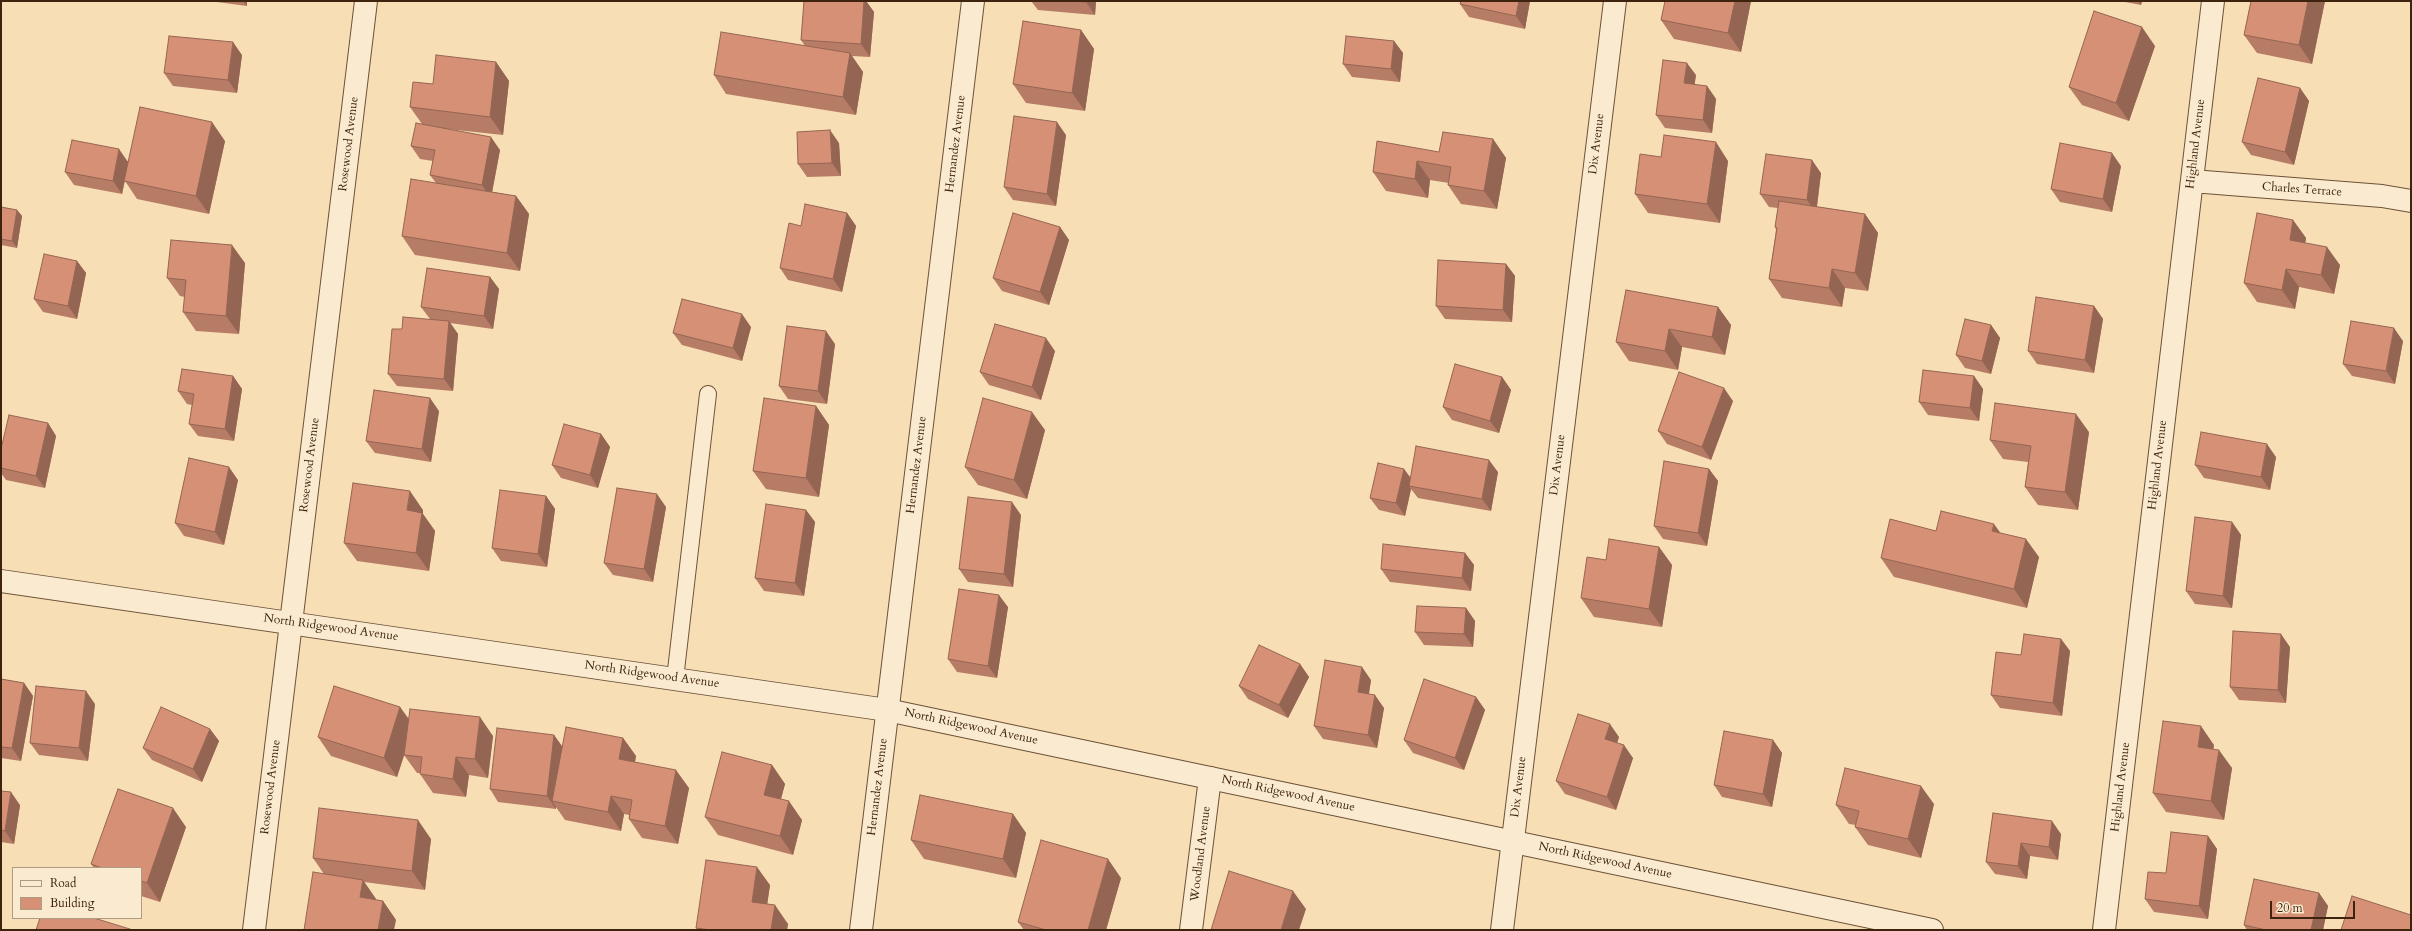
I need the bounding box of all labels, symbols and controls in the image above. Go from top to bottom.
street label: Hernandez Avenue [943,94,969,194]
street label: Rosewood Avenue [336,96,362,192]
street label: Highland Avenue [2183,98,2209,190]
street label: Dix Avenue [1586,113,1608,175]
street label: Charles Terrace [2262,180,2342,200]
street label: Hernandez Avenue [904,415,930,515]
street label: Rosewood Avenue [297,417,323,513]
street label: Highland Avenue [2145,419,2171,511]
street label: Dix Avenue [1547,434,1569,496]
street label: North Ridgewood Avenue [263,611,399,645]
street label: North Ridgewood Avenue [584,658,720,692]
street label: North Ridgewood Avenue [903,706,1039,748]
street label: Hernandez Avenue [865,737,891,837]
street label: Rosewood Avenue [258,739,284,835]
street label: Highland Avenue [2108,741,2134,833]
street label: Dix Avenue [1508,756,1530,818]
street label: North Ridgewood Avenue [1220,773,1356,815]
street label: Woodland Avenue [1188,805,1214,903]
street label: North Ridgewood Avenue [1537,840,1673,882]
legend [12,867,142,919]
text: Road [50,875,76,891]
scale bar [2272,893,2357,919]
text: Building [50,895,94,911]
text: 20 m [2277,900,2303,916]

